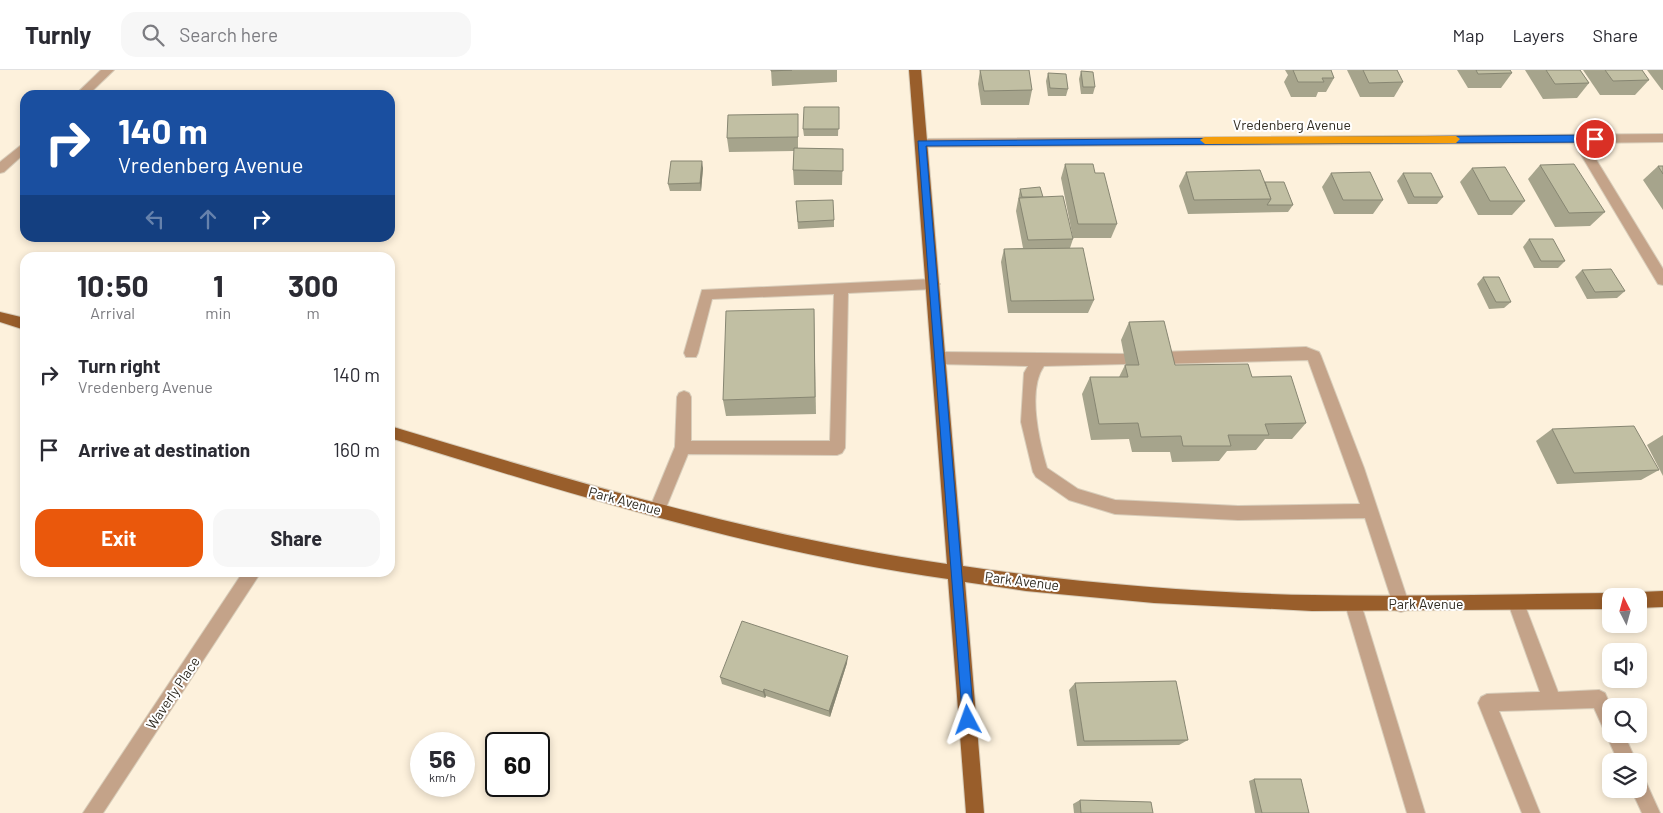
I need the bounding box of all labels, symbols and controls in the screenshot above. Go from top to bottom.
search box [121,12,471,57]
text: Turnly [25,20,91,49]
icon: search [139,21,167,49]
text: Search here [179,23,278,46]
text: Map [1452,24,1484,46]
text: Layers [1512,24,1565,46]
text: Share [1593,24,1638,46]
text: 140 m [118,109,208,151]
icon: right [35,110,100,175]
street label: Vredenberg Avenue [1233,116,1351,133]
pin [1574,118,1616,160]
icon: arrive [1581,125,1609,153]
text: Vredenberg Avenue [118,151,303,177]
icon: left [141,205,169,233]
icon: ahead [194,205,222,233]
icon: right [247,205,275,233]
text: 10:50 [77,267,149,303]
text: 1 [213,267,224,303]
text: 300 [288,267,338,303]
text: Arrival [90,303,135,322]
text: min [205,303,231,322]
text: m [306,303,320,322]
text: Turn right [78,354,160,377]
icon: right [35,361,63,389]
text: 140 m [333,363,380,386]
text: Vredenberg Avenue [78,377,213,396]
icon: arrive [35,436,63,464]
text: Arrive at destination [78,438,250,461]
text: 160 m [333,438,380,461]
street label: Park Avenue [587,483,663,518]
button: Exit [35,509,203,567]
button: Share [213,509,380,567]
street label: Park Avenue [984,568,1060,593]
north arrow [1602,588,1648,632]
map controls [1602,588,1647,798]
street label: Park Avenue [1389,595,1463,612]
button: sound [1602,643,1647,688]
street label: Waverly Place [142,653,203,732]
position arrow [941,693,993,745]
button: search [1602,698,1647,743]
speed limit sign: 60 [485,732,550,797]
text: 56 [429,743,456,773]
button: layers [1602,753,1647,798]
text: km/h [429,770,456,784]

